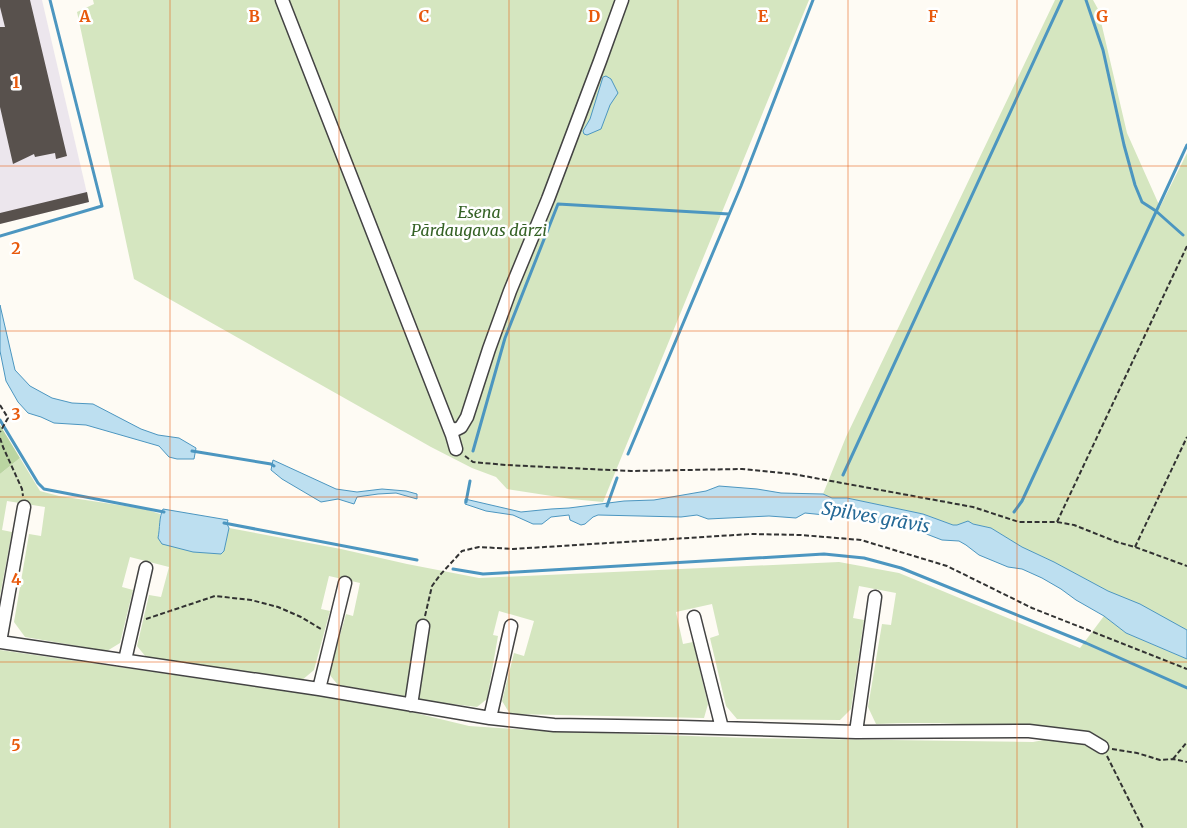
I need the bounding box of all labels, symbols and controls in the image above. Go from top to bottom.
text: A [78,6,91,26]
text: B [248,6,260,26]
text: C [419,6,429,26]
text: D [588,6,600,26]
text: E [758,6,769,26]
text: F [928,6,938,26]
text: G [1096,6,1108,26]
text: 1 [12,72,20,92]
park label: Esena Pārdaugavas dārzi [411,202,547,240]
text: 2 [11,238,21,258]
text: 3 [11,404,21,424]
water label: Spilves grāvis [820,496,932,538]
text: 4 [11,569,21,589]
text: 5 [11,735,21,755]

